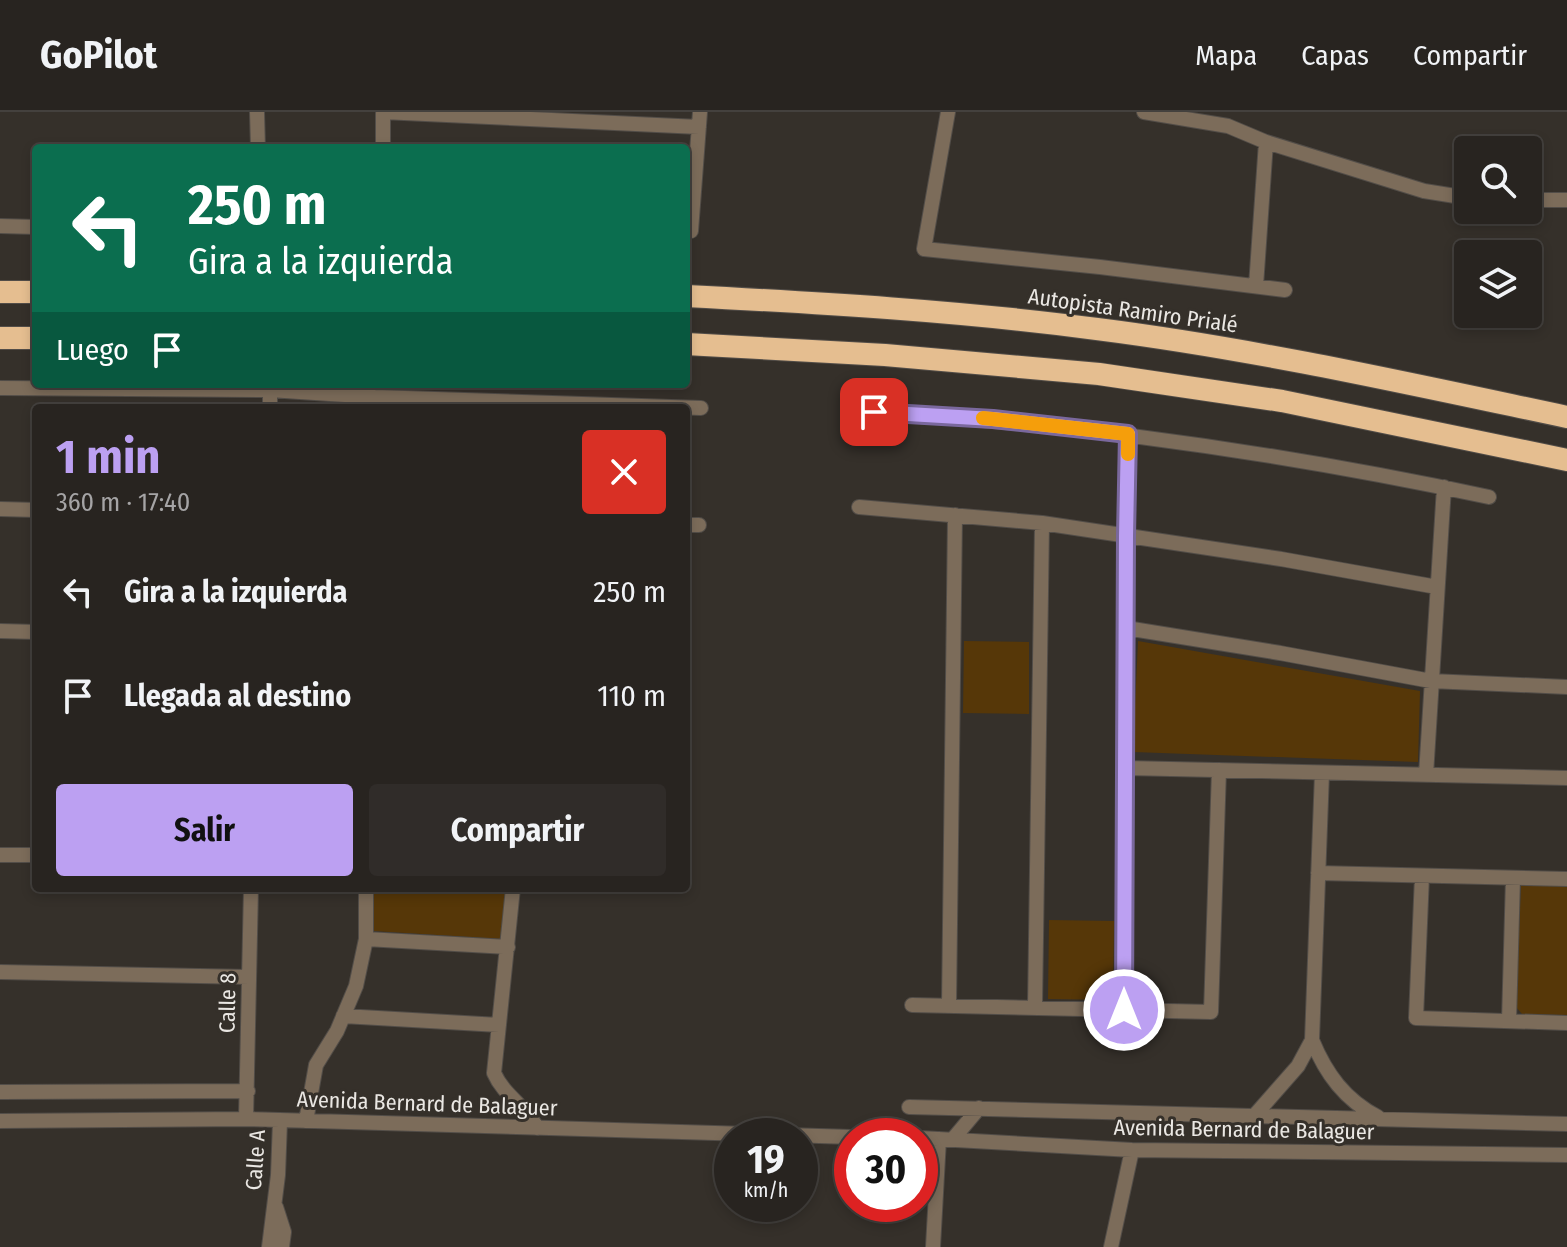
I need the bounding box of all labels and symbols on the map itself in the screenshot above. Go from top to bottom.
street label: Autopista Ramiro Prialé [1026,282,1239,339]
pin [840,378,908,446]
position arrow [1082,968,1166,1052]
street label: Calle 8 [213,973,242,1033]
street label: Avenida Bernard de Balaguer [296,1085,558,1122]
street label: Avenida Bernard de Balaguer [1113,1114,1375,1145]
speed limit sign: 30 [834,1118,938,1222]
street label: Calle A [240,1128,271,1191]

